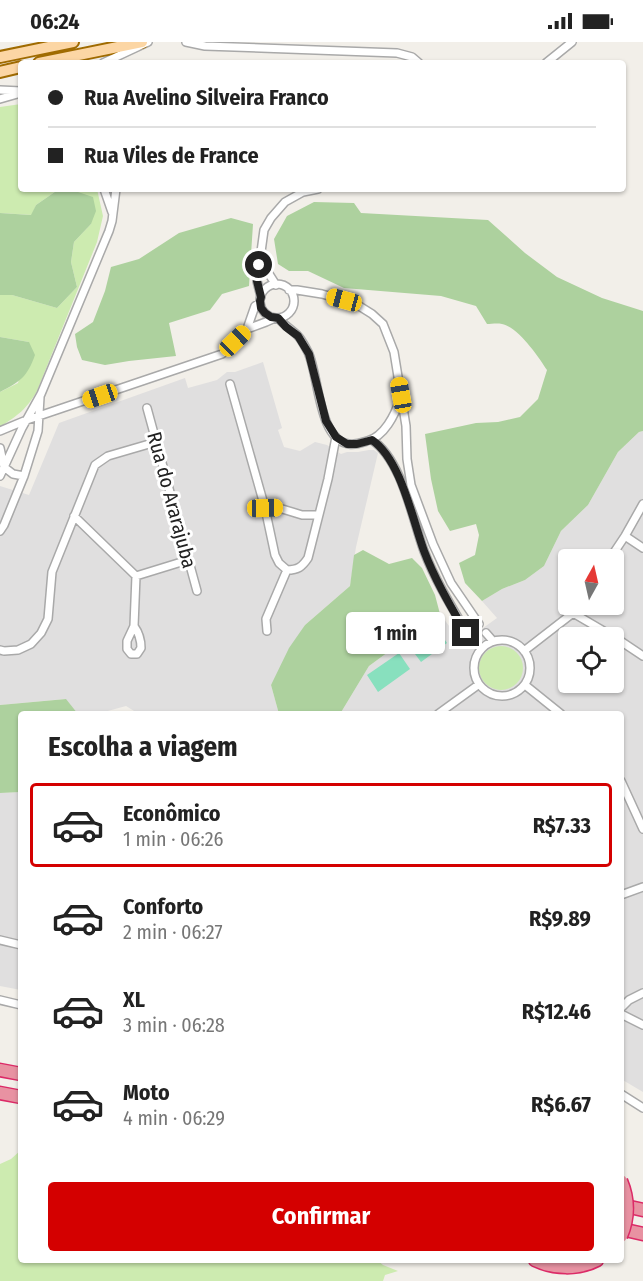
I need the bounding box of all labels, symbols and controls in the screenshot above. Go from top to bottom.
text: 06:24 [30,8,80,35]
text: Rua Avelino Silveira Franco [84,84,329,111]
text: Rua Viles de France [84,142,259,169]
route start [245,251,272,278]
car [324,287,364,313]
car [216,322,254,360]
car [389,376,413,414]
car [80,382,120,410]
street label: Rua do Ararajuba [142,429,202,571]
car [247,499,283,517]
north arrow [558,549,624,615]
map controls [558,549,624,693]
callout: 1 min [346,612,445,654]
route end [452,619,479,646]
text: 1 min [374,621,417,645]
button: locate [558,627,624,693]
text: Escolha a viagem [48,731,238,763]
icon: car [51,798,105,852]
text: Econômico [123,800,221,827]
text: R$7.33 [533,812,591,839]
text: 1 min · 06:26 [123,827,223,851]
icon: car [51,891,105,945]
text: Conforto [123,893,203,920]
text: R$9.89 [529,905,591,932]
text: 2 min · 06:27 [123,920,222,944]
icon: car [51,984,105,1038]
text: XL [123,986,145,1013]
text: R$12.46 [522,998,591,1025]
text: 3 min · 06:28 [123,1013,225,1037]
icon: car [51,1077,105,1131]
text: Moto [123,1079,170,1106]
text: R$6.67 [531,1091,591,1118]
text: 4 min · 06:29 [123,1106,225,1130]
button: Confirmar [48,1182,594,1251]

